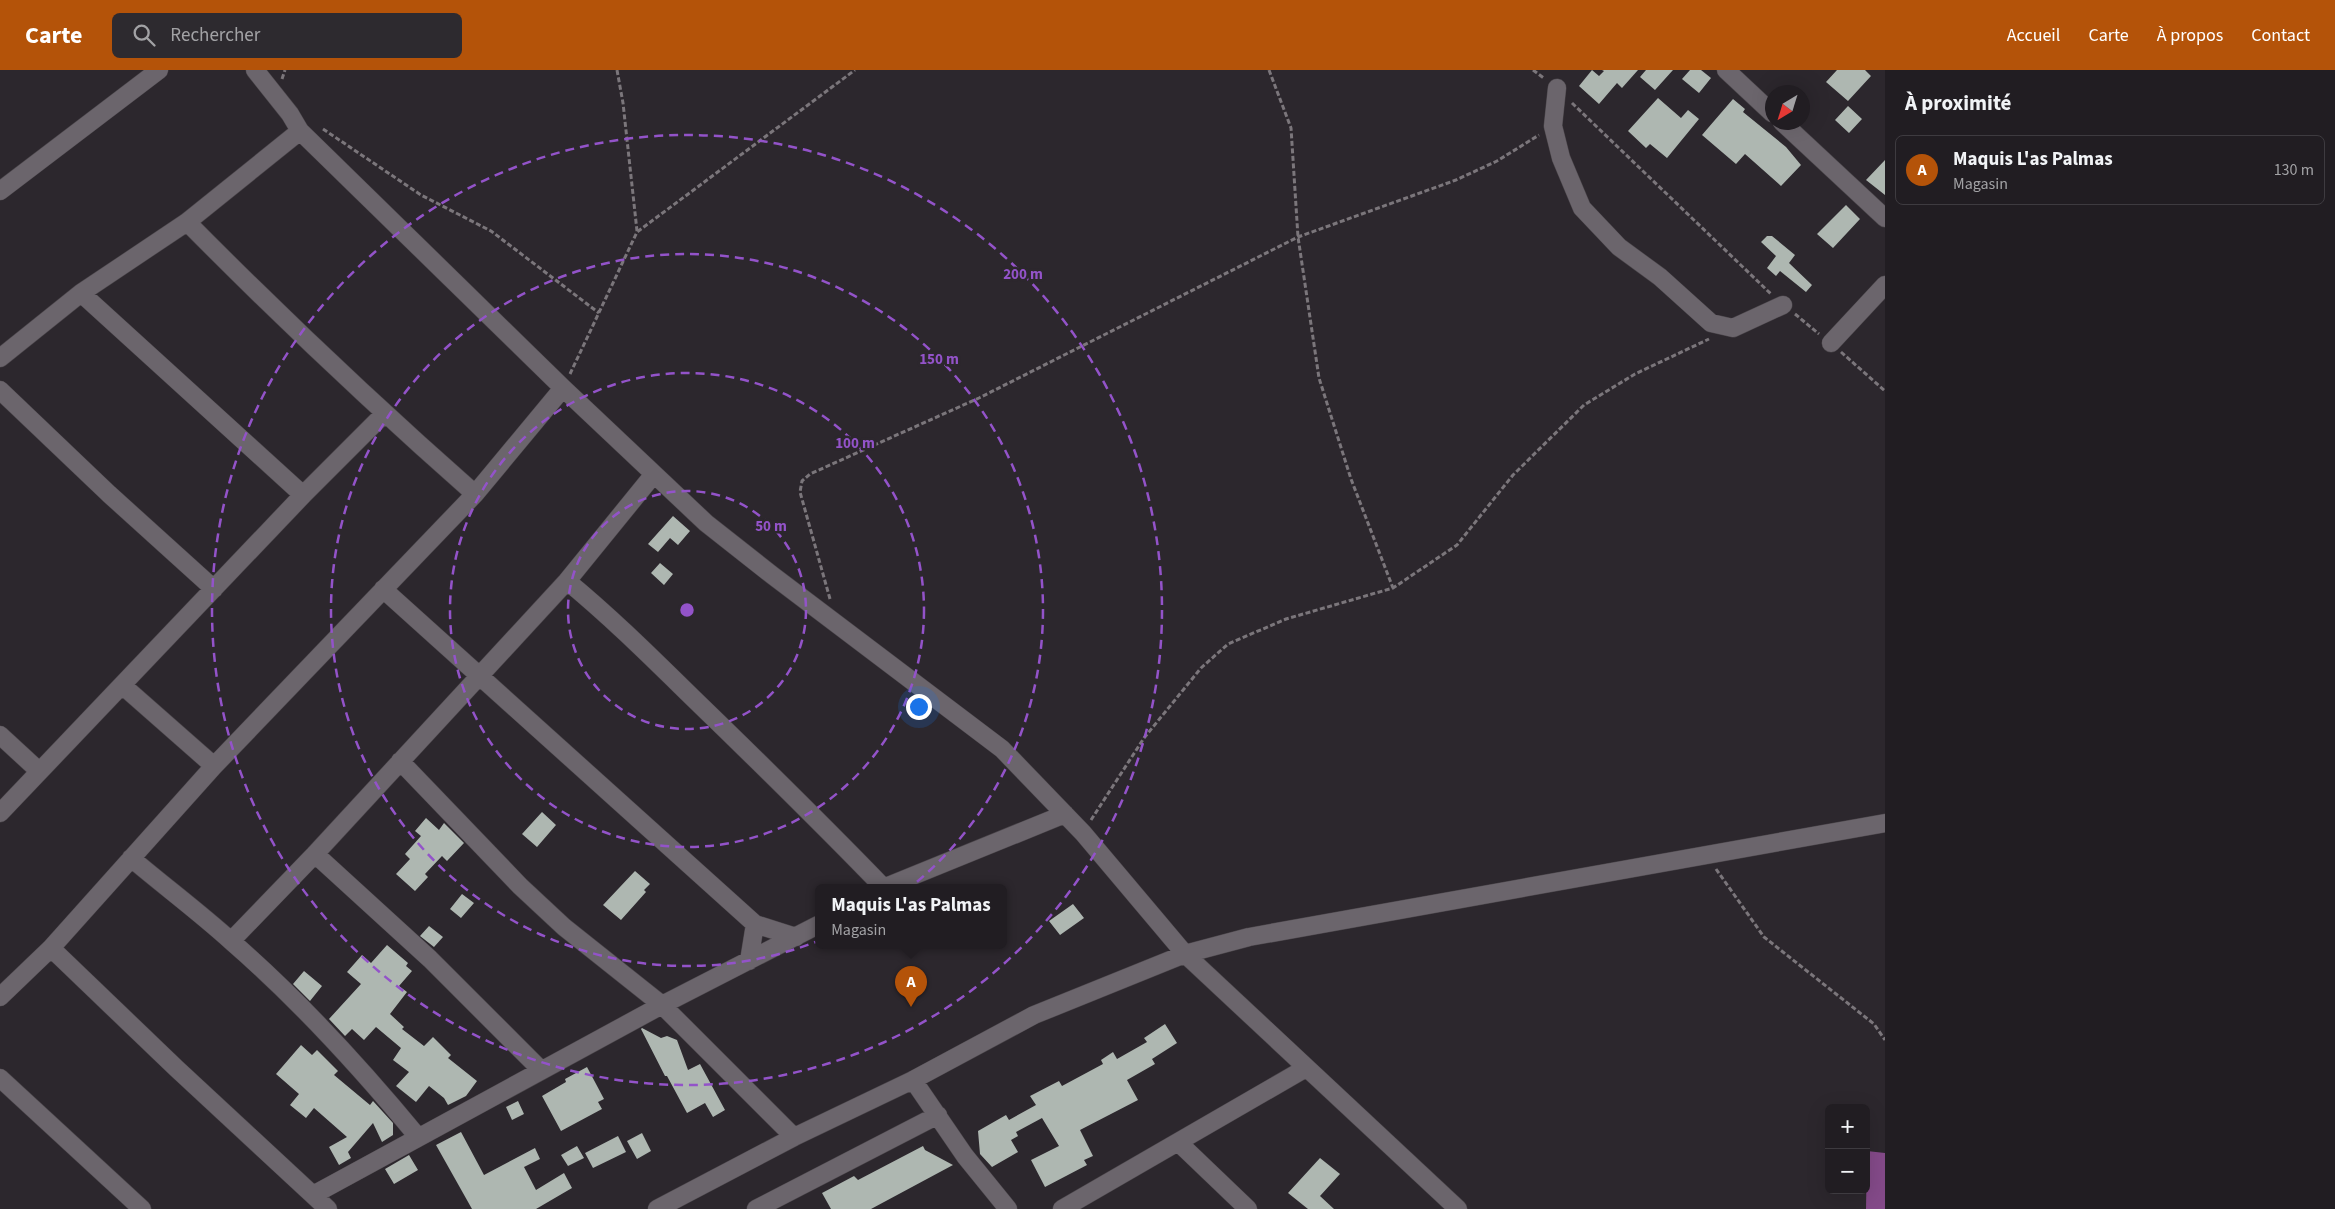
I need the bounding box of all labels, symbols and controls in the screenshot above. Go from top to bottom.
search box [112,13,462,58]
text: Carte [25,18,82,53]
icon: search [130,21,158,49]
text: Rechercher [170,22,260,49]
text: Accueil [2007,23,2060,48]
text: Carte [2088,23,2129,48]
text: À propos [2157,23,2223,48]
text: Contact [2251,23,2310,48]
north arrow [1765,85,1810,130]
text: À proximité [1905,88,2011,118]
text: Maquis L'as Palmas [1953,146,2113,173]
text: A [1917,159,1927,181]
text: 130 m [2274,159,2314,181]
text: Magasin [1953,173,2008,195]
text: 200 m [1003,264,1043,285]
text: 150 m [919,349,959,370]
text: 100 m [835,433,875,454]
text: 50 m [755,516,787,537]
centre of rings [678,601,696,619]
your location [906,694,932,720]
popup [815,884,1007,949]
text: Maquis L'as Palmas [831,892,991,919]
text: Magasin [831,919,886,941]
pin: A [895,966,927,1007]
map controls [1825,1104,1870,1194]
button: + [1825,1104,1870,1149]
button: − [1825,1149,1870,1194]

